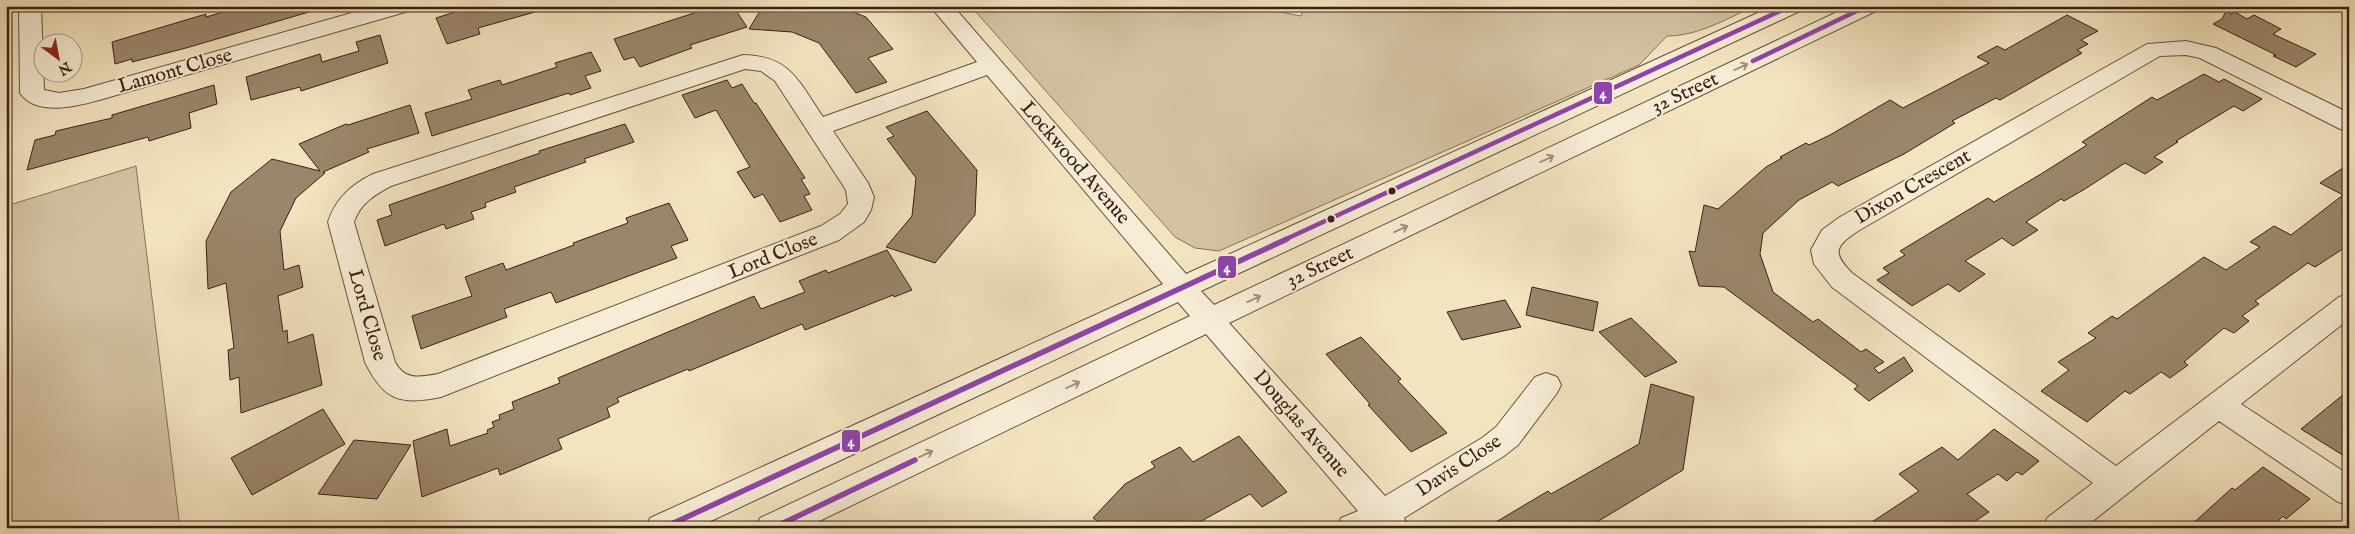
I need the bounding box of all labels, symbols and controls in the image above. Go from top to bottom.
north arrow [32,32,82,82]
street label: Lamont Close [115,43,235,99]
text: N [54,57,75,79]
one-way arrow [1733,61,1748,71]
street label: 32 Street [1648,67,1723,119]
line badge: 4 [1593,81,1613,105]
text: 4 [1600,85,1608,103]
street label: Lockwood Avenue [1015,96,1135,230]
street label: Dixon Crescent [1851,144,1975,230]
one-way arrow [1539,154,1554,163]
unlabelled marker [1387,186,1397,196]
unlabelled marker [1326,214,1336,224]
one-way arrow [1393,224,1408,234]
street label: Lord Close [725,227,821,285]
street label: 32 Street [1283,241,1358,293]
line badge: 4 [1217,255,1237,279]
text: 4 [1224,259,1232,277]
street label: Lord Close [342,266,392,364]
one-way arrow [1246,294,1261,303]
street label: Douglas Avenue [1247,365,1355,483]
one-way arrow [1065,379,1080,389]
line badge: 4 [841,429,861,453]
street label: Davis Close [1412,429,1506,503]
text: 4 [848,433,856,451]
one-way arrow [918,449,933,459]

